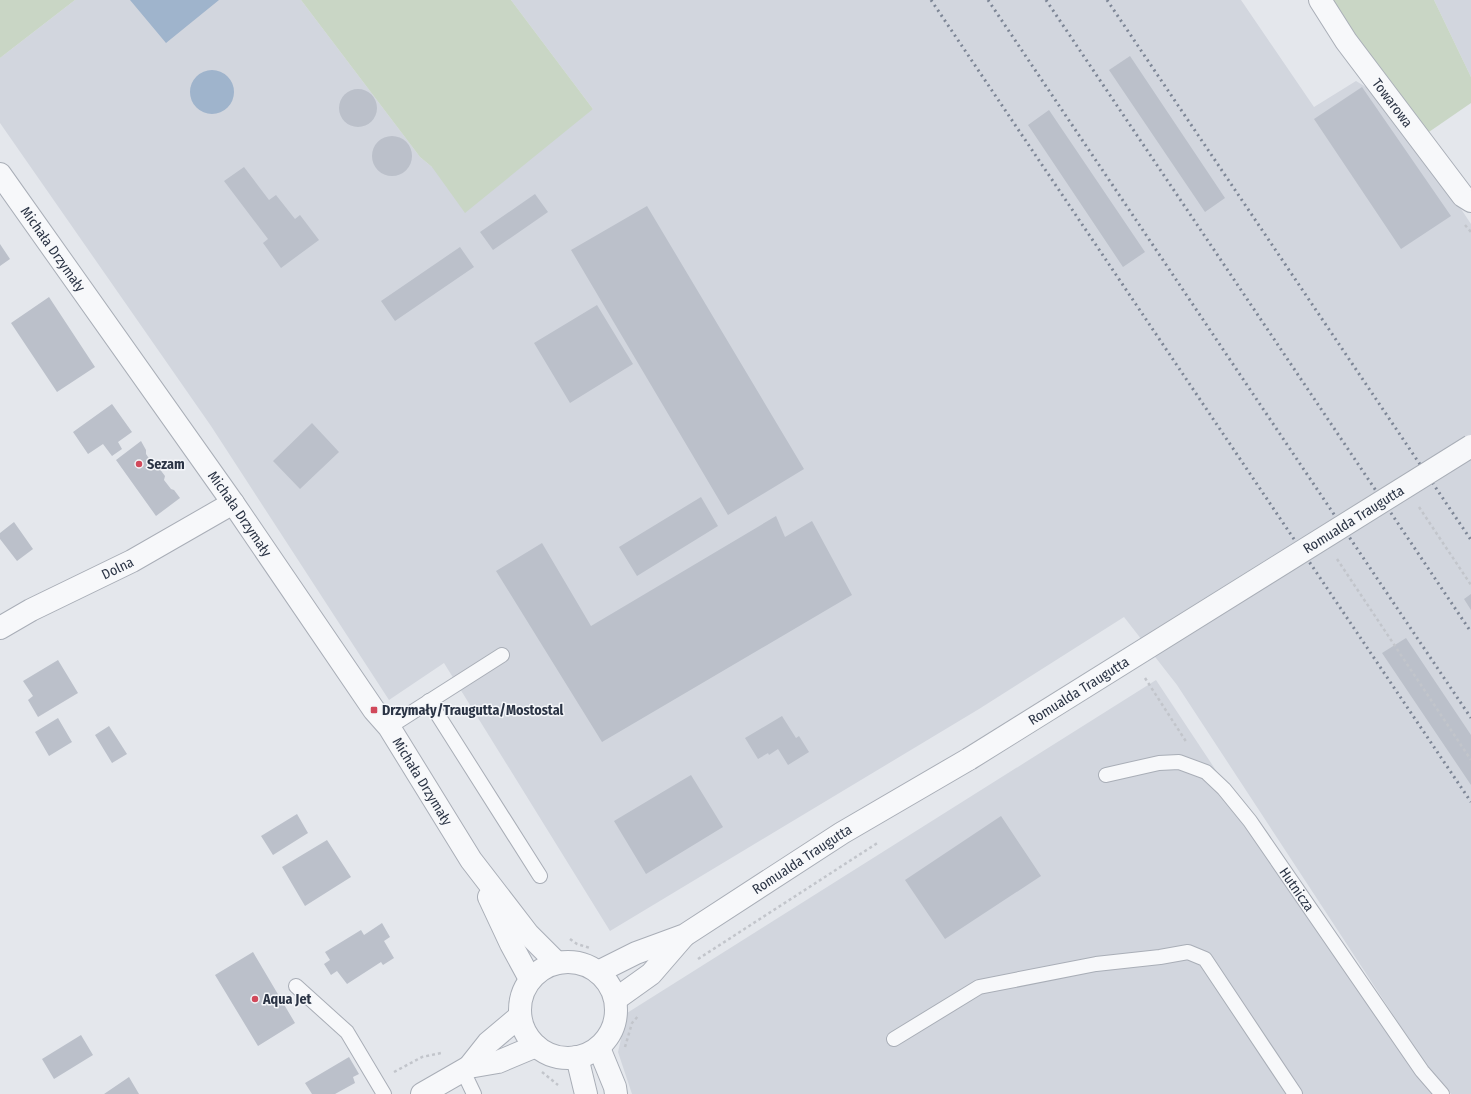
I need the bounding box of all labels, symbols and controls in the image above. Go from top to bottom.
street label: Towarowa [1369,75,1417,131]
street label: Michała Drzymały [17,203,90,296]
place label: Sezam [147,456,185,473]
marker: Sezam [134,459,144,469]
street label: Michała Drzymały [205,468,276,560]
street label: Romualda Traugutta [1300,482,1407,557]
street label: Dolna [99,553,136,583]
street label: Romualda Traugutta [1025,653,1132,728]
place label: Drzymały/Traugutta/Mostostal [382,702,563,719]
marker: Drzymały/Traugutta/Mostostal [369,705,379,715]
street label: Michała Drzymały [389,734,456,829]
street label: Romualda Traugutta [749,821,855,898]
street label: Hutnicza [1276,864,1318,915]
place label: Aqua Jet [262,991,313,1008]
marker: Aqua Jet [250,994,260,1004]

